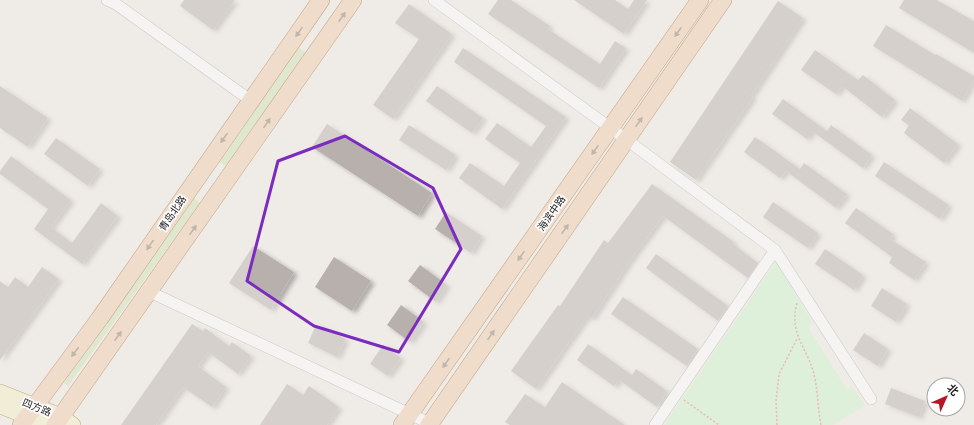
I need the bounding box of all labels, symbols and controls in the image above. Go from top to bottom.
one-way arrow [338,11,346,22]
one-way arrow [295,27,303,37]
one-way arrow [674,27,682,37]
one-way arrow [635,117,643,127]
one-way arrow [263,118,271,128]
one-way arrow [220,133,228,144]
one-way arrow [592,145,600,155]
street label: 青岛北路 [156,193,189,233]
street label: 海滨中路 [535,193,568,233]
one-way arrow [561,223,569,234]
one-way arrow [189,224,197,235]
one-way arrow [146,240,154,250]
one-way arrow [517,251,525,262]
one-way arrow [487,330,495,341]
one-way arrow [114,331,122,341]
one-way arrow [71,346,79,357]
one-way arrow [442,357,450,368]
north arrow [926,377,966,417]
text: 北 [944,381,962,399]
street label: 四方路 [20,396,53,419]

